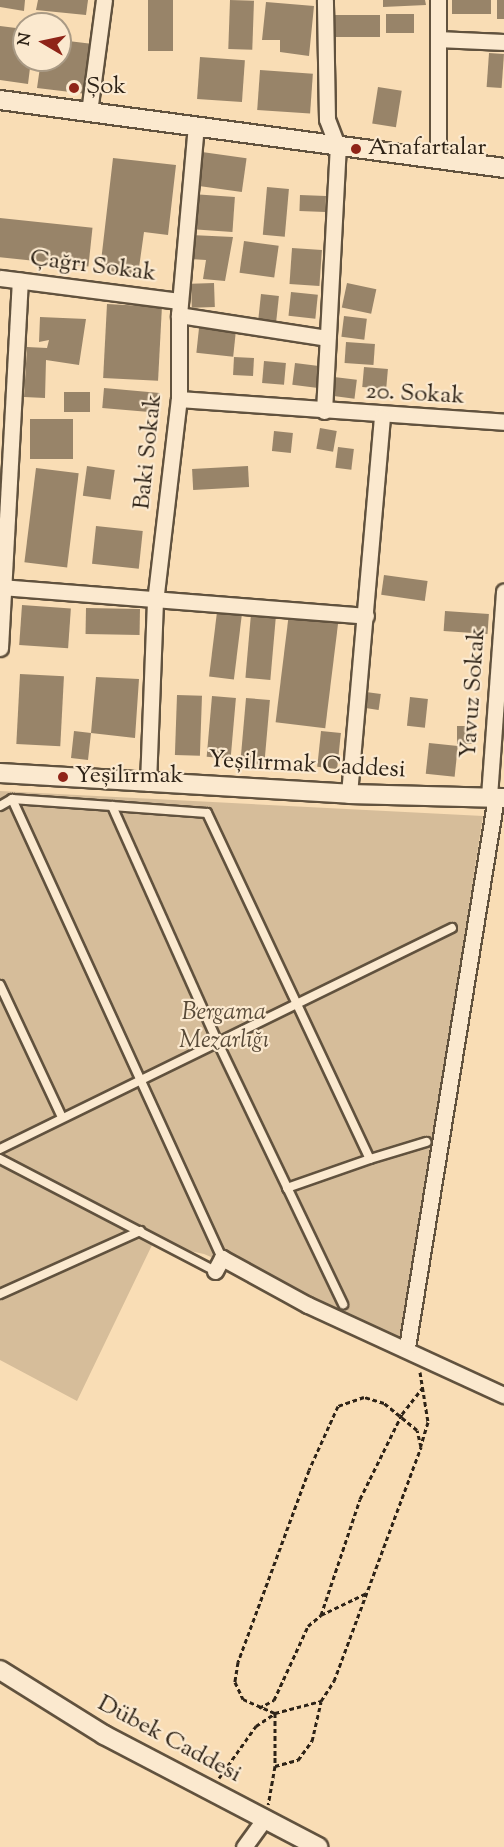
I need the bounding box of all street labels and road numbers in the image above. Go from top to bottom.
street label: Çağrı Sokak [28,245,158,289]
street label: 20. Sokak [365,378,465,412]
street label: Baki Sokak [129,393,169,511]
street label: Yavuz Sokak [455,627,493,759]
street label: Yeşilırmak Caddesi [208,746,406,786]
street label: Dübek Caddesi [92,1690,246,1790]

